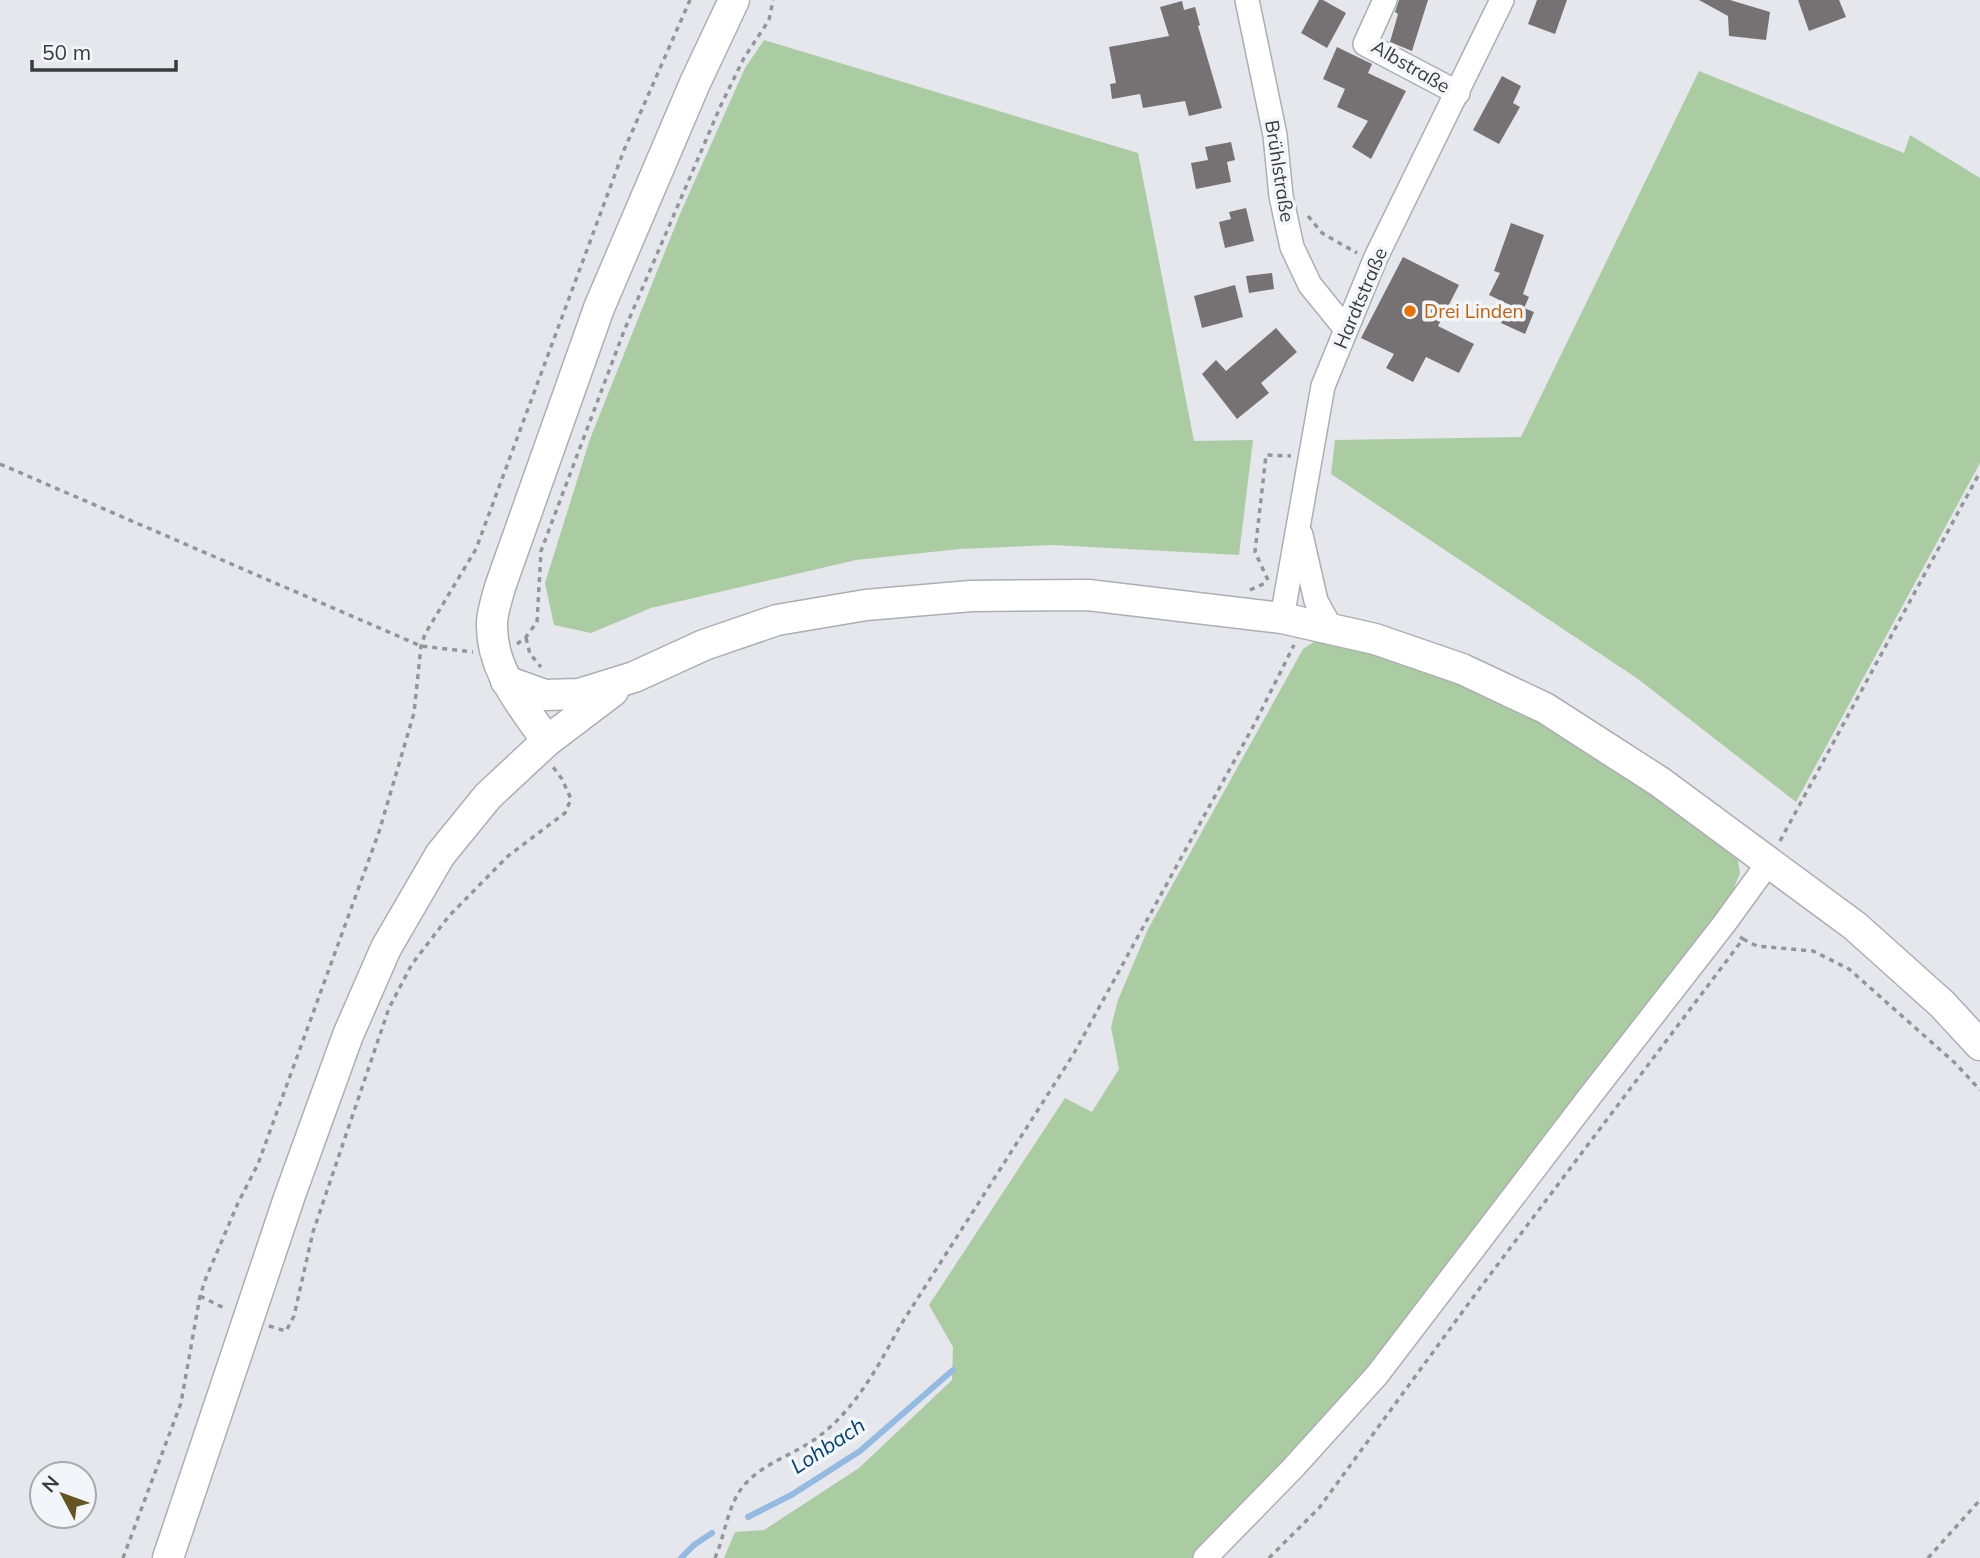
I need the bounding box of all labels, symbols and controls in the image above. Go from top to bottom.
scale bar [32,28,175,72]
street label: Albstraße [1368,34,1454,98]
text: 50 m [42,39,91,65]
street label: Brühlstraße [1260,118,1300,224]
street label: Hardtstraße [1328,244,1392,352]
place label: Drei Linden [1424,299,1524,323]
marker: Drei Linden [1402,303,1418,319]
water label: Lohbach [785,1412,870,1479]
north arrow [28,1460,98,1530]
text: N [36,1471,64,1497]

